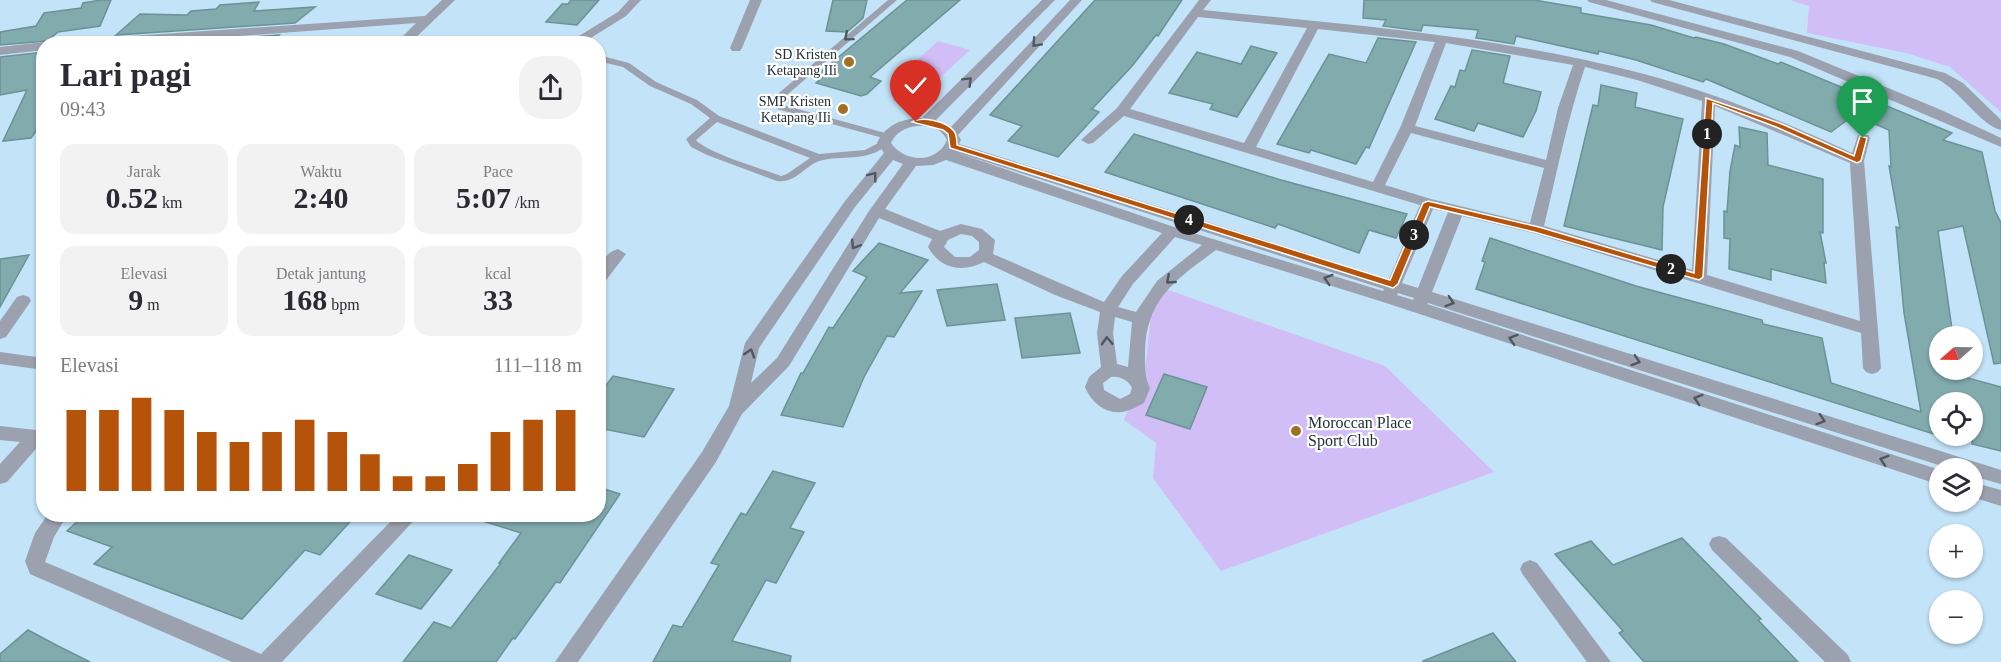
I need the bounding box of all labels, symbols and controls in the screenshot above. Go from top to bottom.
one-way arrow [844,30,855,41]
one-way arrow [1032,36,1043,47]
place label: SD Kristen Ketapang IIi [767,47,837,78]
marker: SD Kristen Ketapang IIi [842,55,856,69]
button: share [519,56,582,119]
text: Lari pagi [60,57,191,93]
pin [890,60,941,122]
icon: check [899,69,932,102]
pin [1837,76,1888,138]
one-way arrow [960,77,971,88]
icon: arrive [1846,85,1879,118]
place label: SMP Kristen Ketapang IIi [759,94,831,125]
text: 09:43 [60,98,106,120]
marker: SMP Kristen Ketapang IIi [836,102,850,116]
pin: 1 [1692,119,1722,149]
text: 1 [1703,125,1711,142]
text: Jarak [127,163,161,180]
text: Waktu [300,163,342,180]
text: Pace [483,163,513,180]
one-way arrow [866,172,877,183]
text: 0.52 [106,181,158,214]
text: 2:40 [294,181,349,214]
text: 5:07 [456,181,511,214]
text: km [158,194,182,211]
text: /km [511,194,540,211]
pin: 4 [1174,205,1204,235]
text: 4 [1185,211,1193,228]
pin: 3 [1399,220,1429,250]
text: 3 [1410,226,1418,243]
one-way arrow [851,239,863,249]
pin: 2 [1656,254,1686,284]
text: 2 [1667,260,1675,277]
text: Elevasi [120,265,168,282]
text: Detak jantung [276,265,366,282]
text: kcal [485,265,511,282]
one-way arrow [1166,272,1177,283]
one-way arrow [1323,273,1334,286]
text: 9 [128,283,143,316]
text: 168 [282,283,327,316]
text: 33 [483,283,513,316]
one-way arrow [1444,295,1455,308]
text: m [143,296,160,313]
text: bpm [327,296,360,313]
north arrow [1929,326,1983,380]
map controls [1929,326,1983,644]
one-way arrow [1508,334,1519,346]
one-way arrow [1100,336,1113,345]
one-way arrow [743,348,755,359]
text: Elevasi [60,354,119,376]
text: 111–118 m [494,354,582,376]
one-way arrow [1630,354,1641,367]
button: locate [1929,392,1983,446]
one-way arrow [1693,394,1704,406]
one-way arrow [1815,413,1826,426]
place label: Moroccan Place Sport Club [1308,414,1412,450]
marker: Moroccan Place Sport Club [1289,424,1303,438]
one-way arrow [1879,454,1890,467]
button: layers [1929,458,1983,512]
button: + [1929,524,1983,578]
button: − [1929,590,1983,644]

